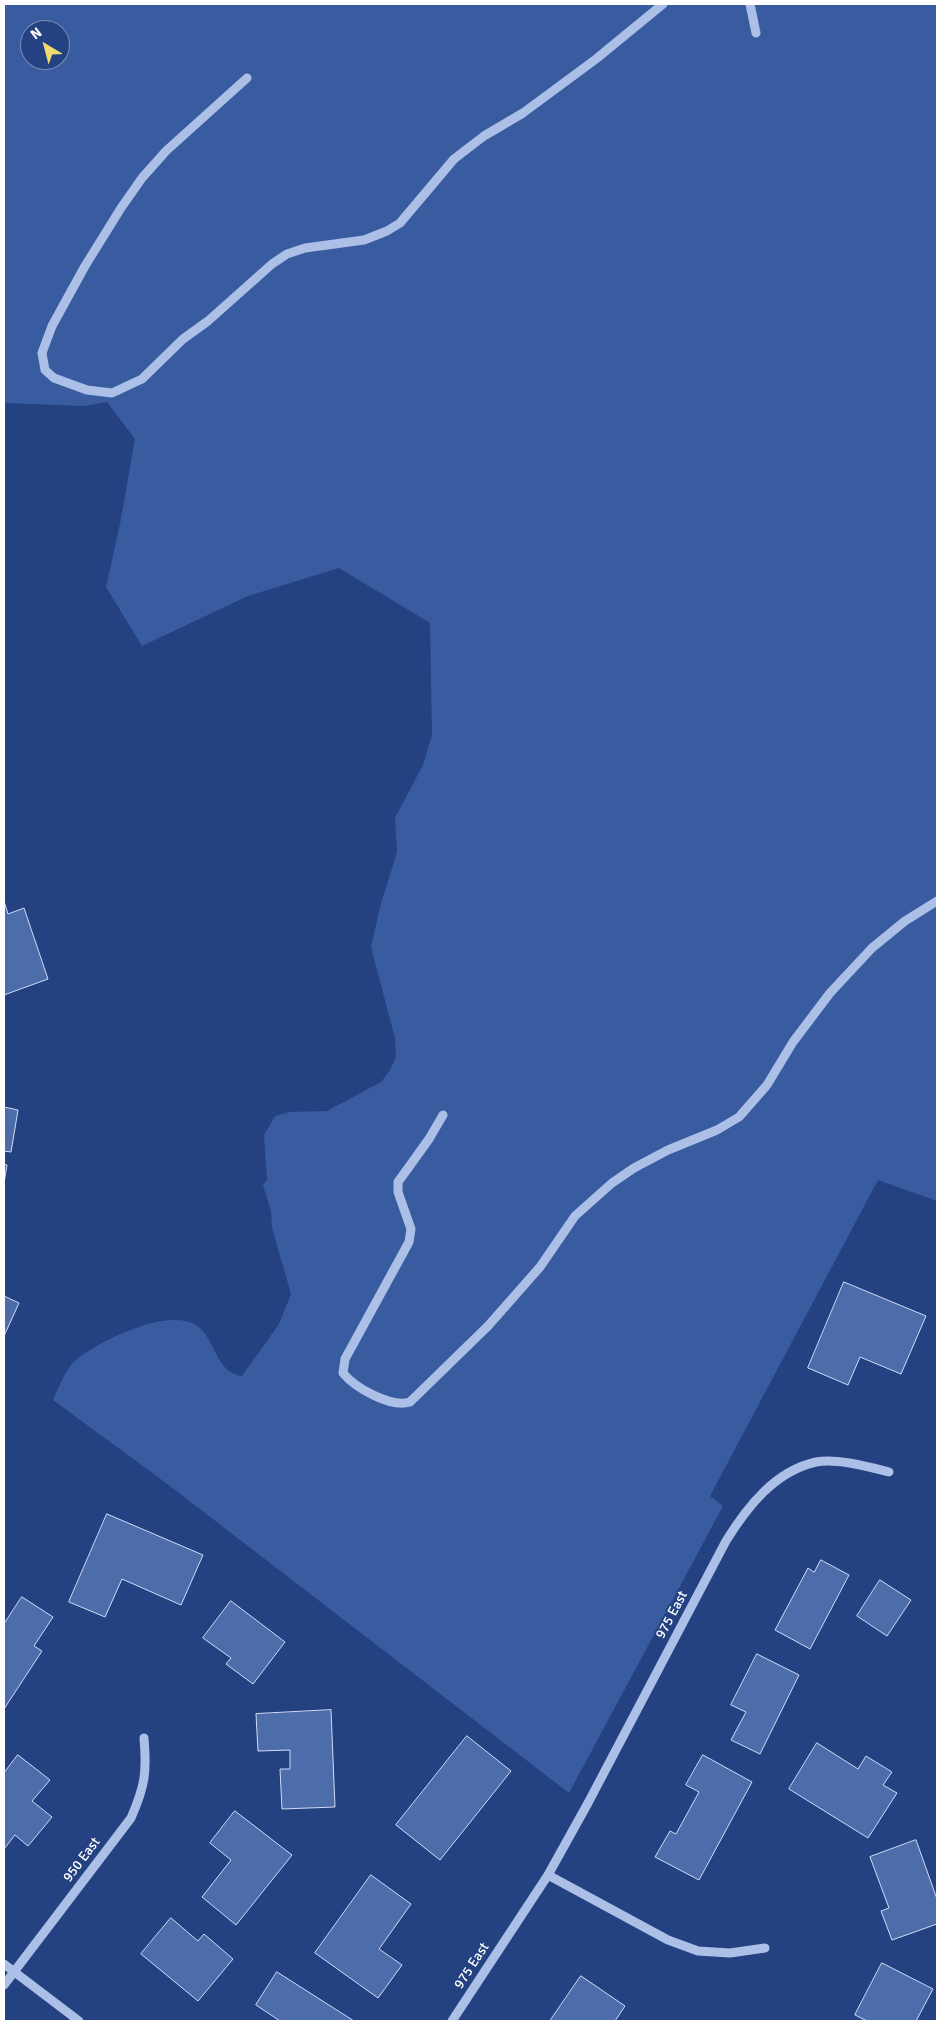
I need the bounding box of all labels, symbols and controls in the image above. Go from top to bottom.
north arrow [20,20,70,70]
text: N [27,24,45,43]
street label: 975 East [652,1588,692,1642]
street label: 950 East [60,1834,104,1886]
street label: 975 East [451,1940,493,1992]

